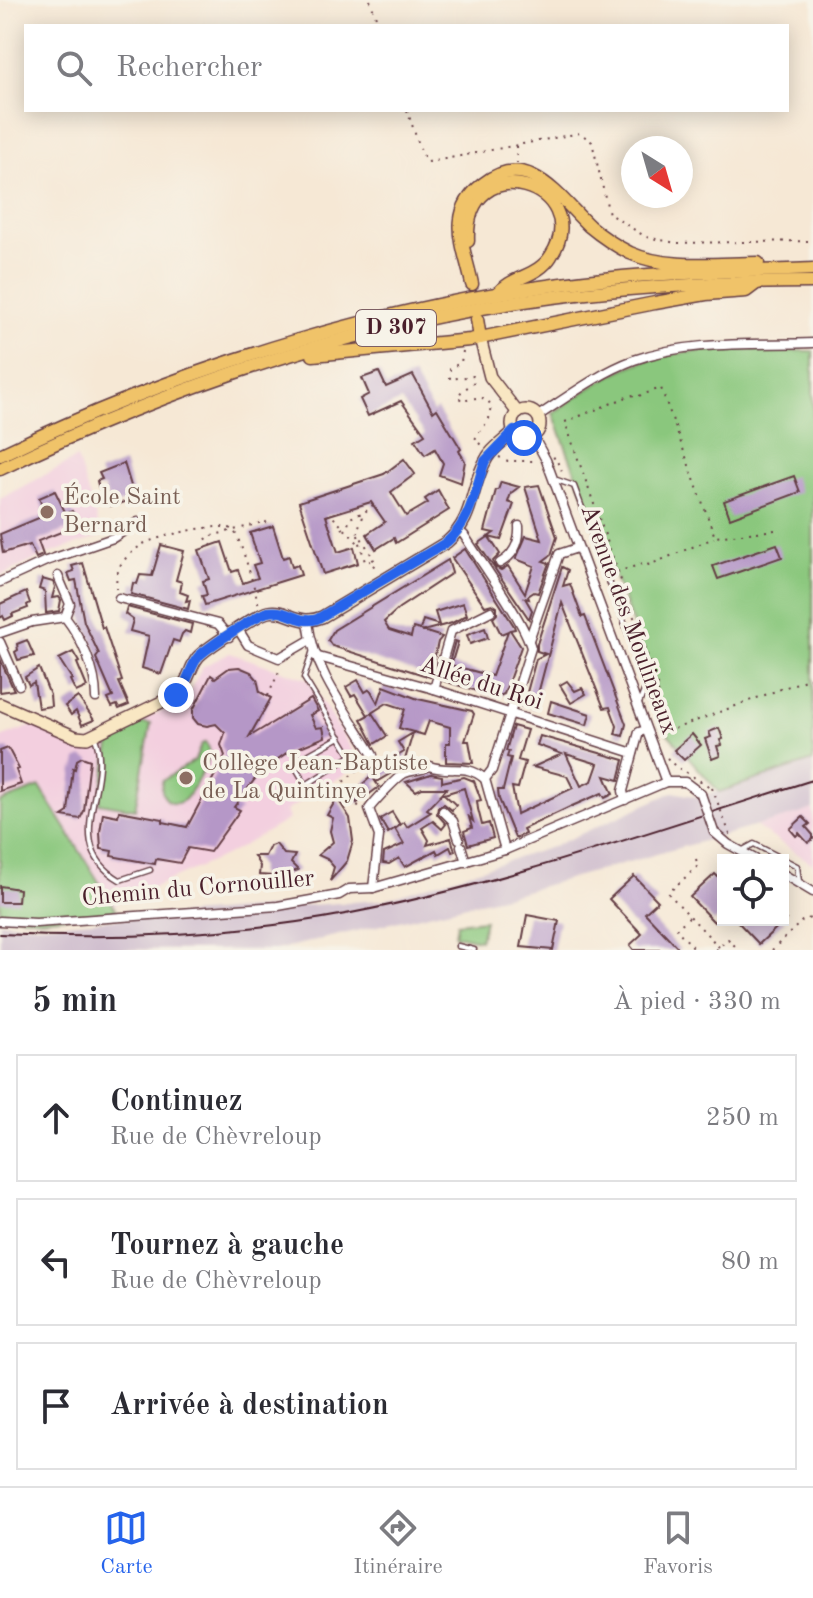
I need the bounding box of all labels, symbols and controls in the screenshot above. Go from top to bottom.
search box [24,24,789,112]
icon: search [52,46,96,90]
text: Rechercher [116,53,262,83]
north arrow [621,136,693,208]
road number: D 307 [356,310,436,346]
route start [506,420,542,456]
place label: École Saint Bernard [63,482,181,538]
street label: Avenue des Moulineaux [575,502,681,738]
marker: École Saint Bernard [38,503,56,521]
street label: Allée du Roi [417,653,545,715]
route end [158,677,194,713]
place label: Collège Jean-Baptiste de La Quintinye [202,752,428,804]
marker: Collège Jean-Baptiste de La Quintinye [177,769,195,787]
map controls [717,854,789,926]
button: locate [717,854,789,926]
street label: Chemin du Cornouiller [81,867,315,911]
text: 5 min [32,985,117,1019]
text: À pied · 330 m [613,989,781,1015]
text: Continuez [110,1087,243,1117]
icon: ahead [34,1096,78,1140]
text: 250 m [706,1105,779,1131]
text: Rue de Chèvreloup [110,1124,322,1150]
text: Tournez à gauche [110,1231,344,1261]
icon: left [34,1240,78,1284]
text: 80 m [721,1249,779,1275]
text: Rue de Chèvreloup [110,1268,322,1294]
icon: arrive [34,1384,78,1428]
text: Arrivée à destination [110,1391,389,1421]
tab: Carte [100,1506,153,1581]
tab: Itinéraire [353,1506,443,1581]
tab: Favoris [643,1506,713,1581]

